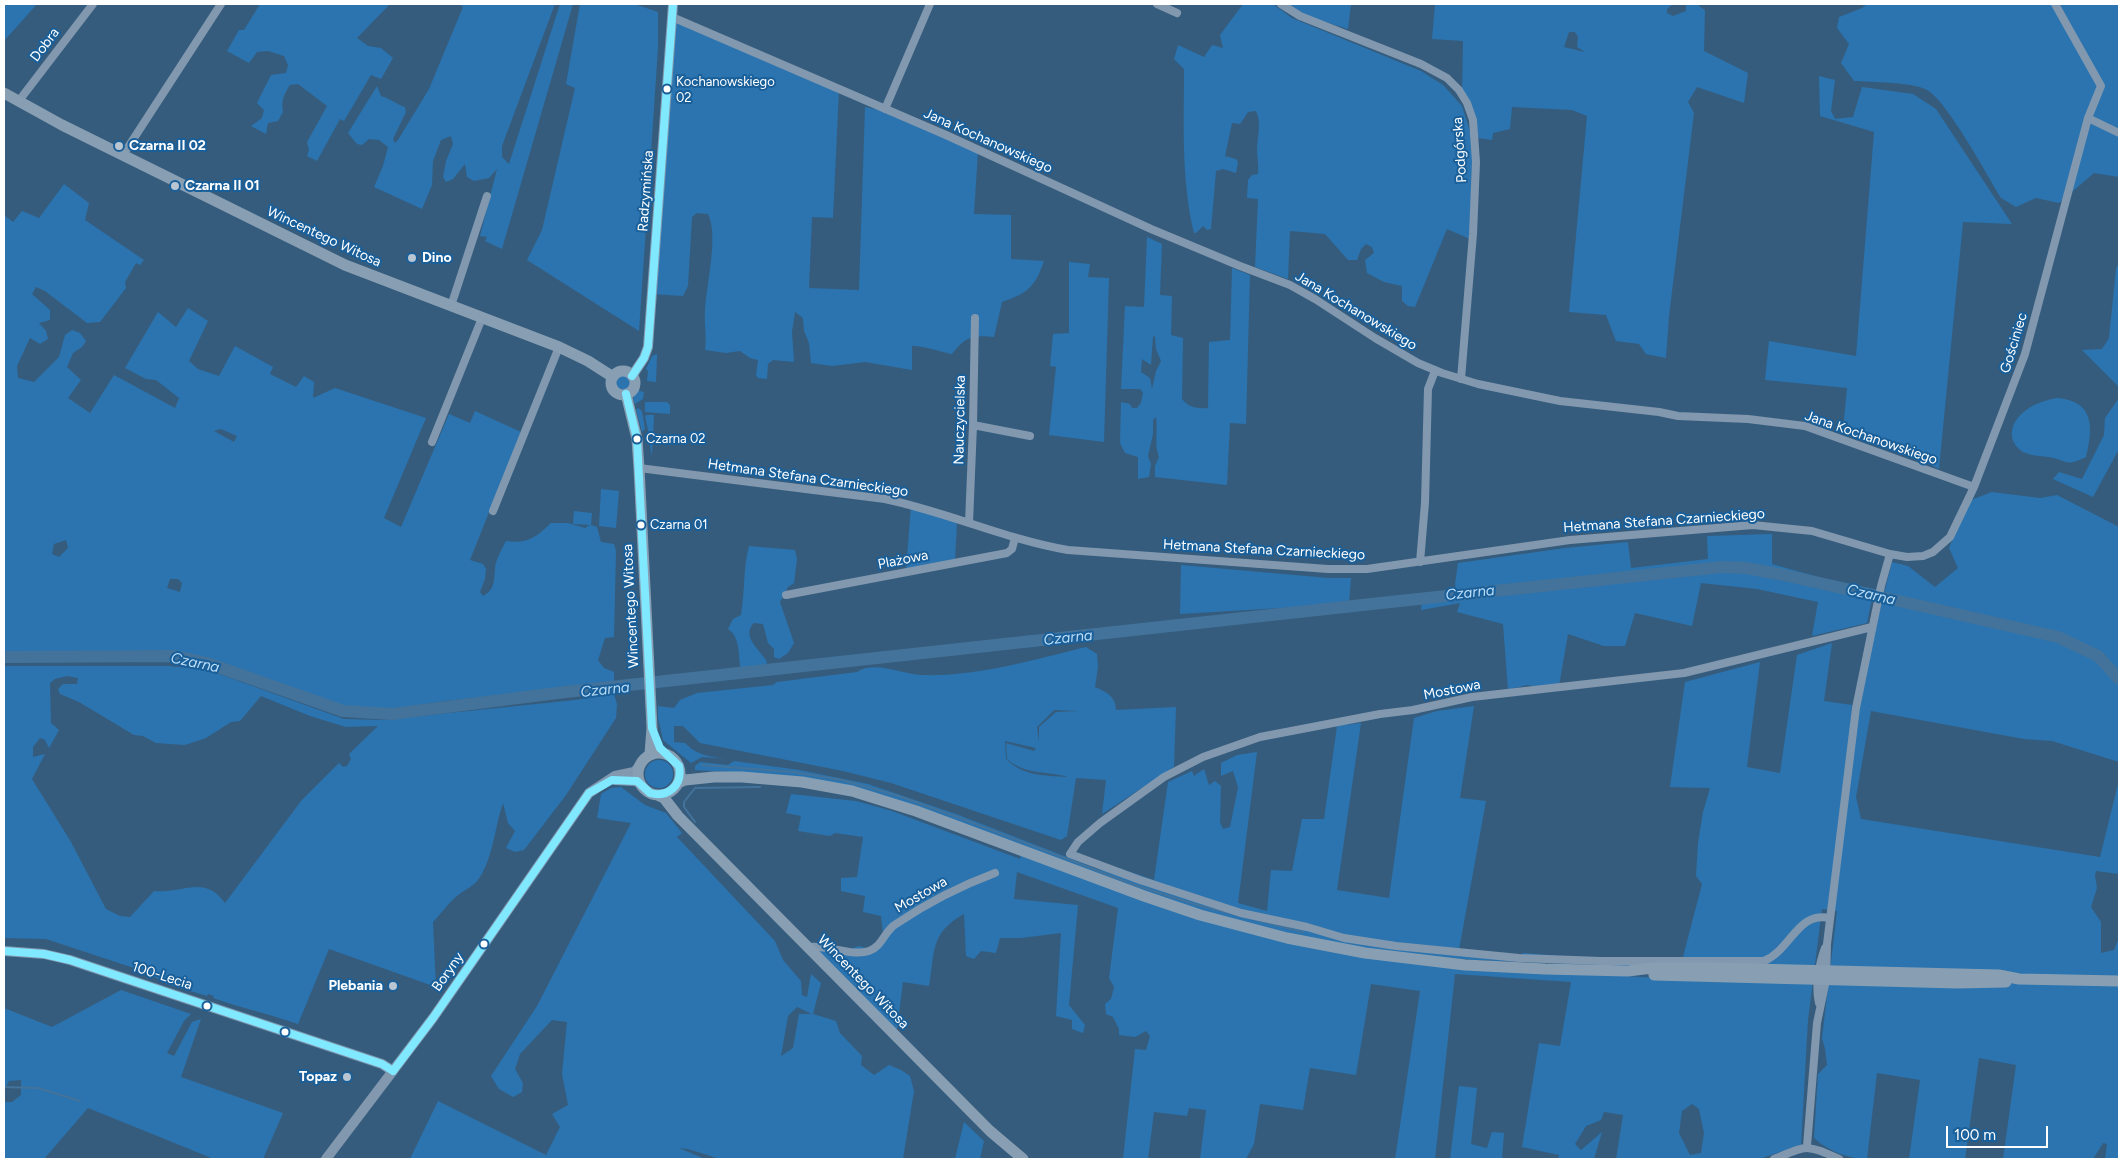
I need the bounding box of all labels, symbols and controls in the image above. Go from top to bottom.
street label: Dobra [27,25,63,65]
place label: Kochanowskiego 02 [676,74,775,105]
marker: Kochanowskiego 02 [662,84,672,94]
street label: Jana Kochanowskiego [921,105,1055,177]
street label: Podgórska [1449,117,1471,183]
place label: Czarna II 02 [129,138,206,154]
marker: Czarna II 02 [113,140,125,152]
street label: Radzymińska [635,150,657,232]
place label: Czarna II 01 [185,178,260,194]
marker: Czarna II 01 [169,180,181,192]
street label: Wincentego Witosa [264,203,384,271]
place label: Dino [422,250,452,266]
marker: Dino [406,252,418,264]
street label: Jana Kochanowskiego [1292,268,1420,354]
street label: Gościniec [1997,311,2031,375]
street label: Nauczycielska [951,375,969,465]
street label: Jana Kochanowskiego [1803,407,1939,469]
place label: Czarna 02 [646,431,705,447]
marker: Czarna 02 [632,434,642,444]
street label: Hetmana Stefana Czarnieckiego [707,456,909,500]
street label: Hetmana Stefana Czarnieckiego [1563,506,1765,536]
place label: Czarna 01 [650,517,708,533]
marker: Czarna 01 [636,520,646,530]
street label: Hetmana Stefana Czarnieckiego [1163,536,1365,564]
street label: Wincentego Witosa [619,544,643,668]
street label: Plażowa [876,547,930,573]
water label: Czarna [1445,581,1495,605]
water label: Czarna [1845,581,1897,609]
water label: Czarna [1043,626,1093,650]
water label: Czarna [169,649,221,677]
street label: Mostowa [1422,676,1482,704]
water label: Czarna [580,678,630,702]
street label: Mostowa [892,873,950,917]
street label: Wincentego Witosa [814,932,912,1032]
unlabelled marker [479,939,489,949]
street label: Boryny [429,949,467,995]
street label: 100-Lecia [130,958,194,994]
place label: Plebania [328,978,383,994]
marker: Plebania [387,980,399,992]
unlabelled marker [202,1001,212,1011]
unlabelled marker [280,1027,290,1037]
place label: Topaz [299,1069,337,1085]
marker: Topaz [341,1071,353,1083]
scale bar [1948,1116,2050,1148]
text: 100 m [1954,1126,1996,1144]

